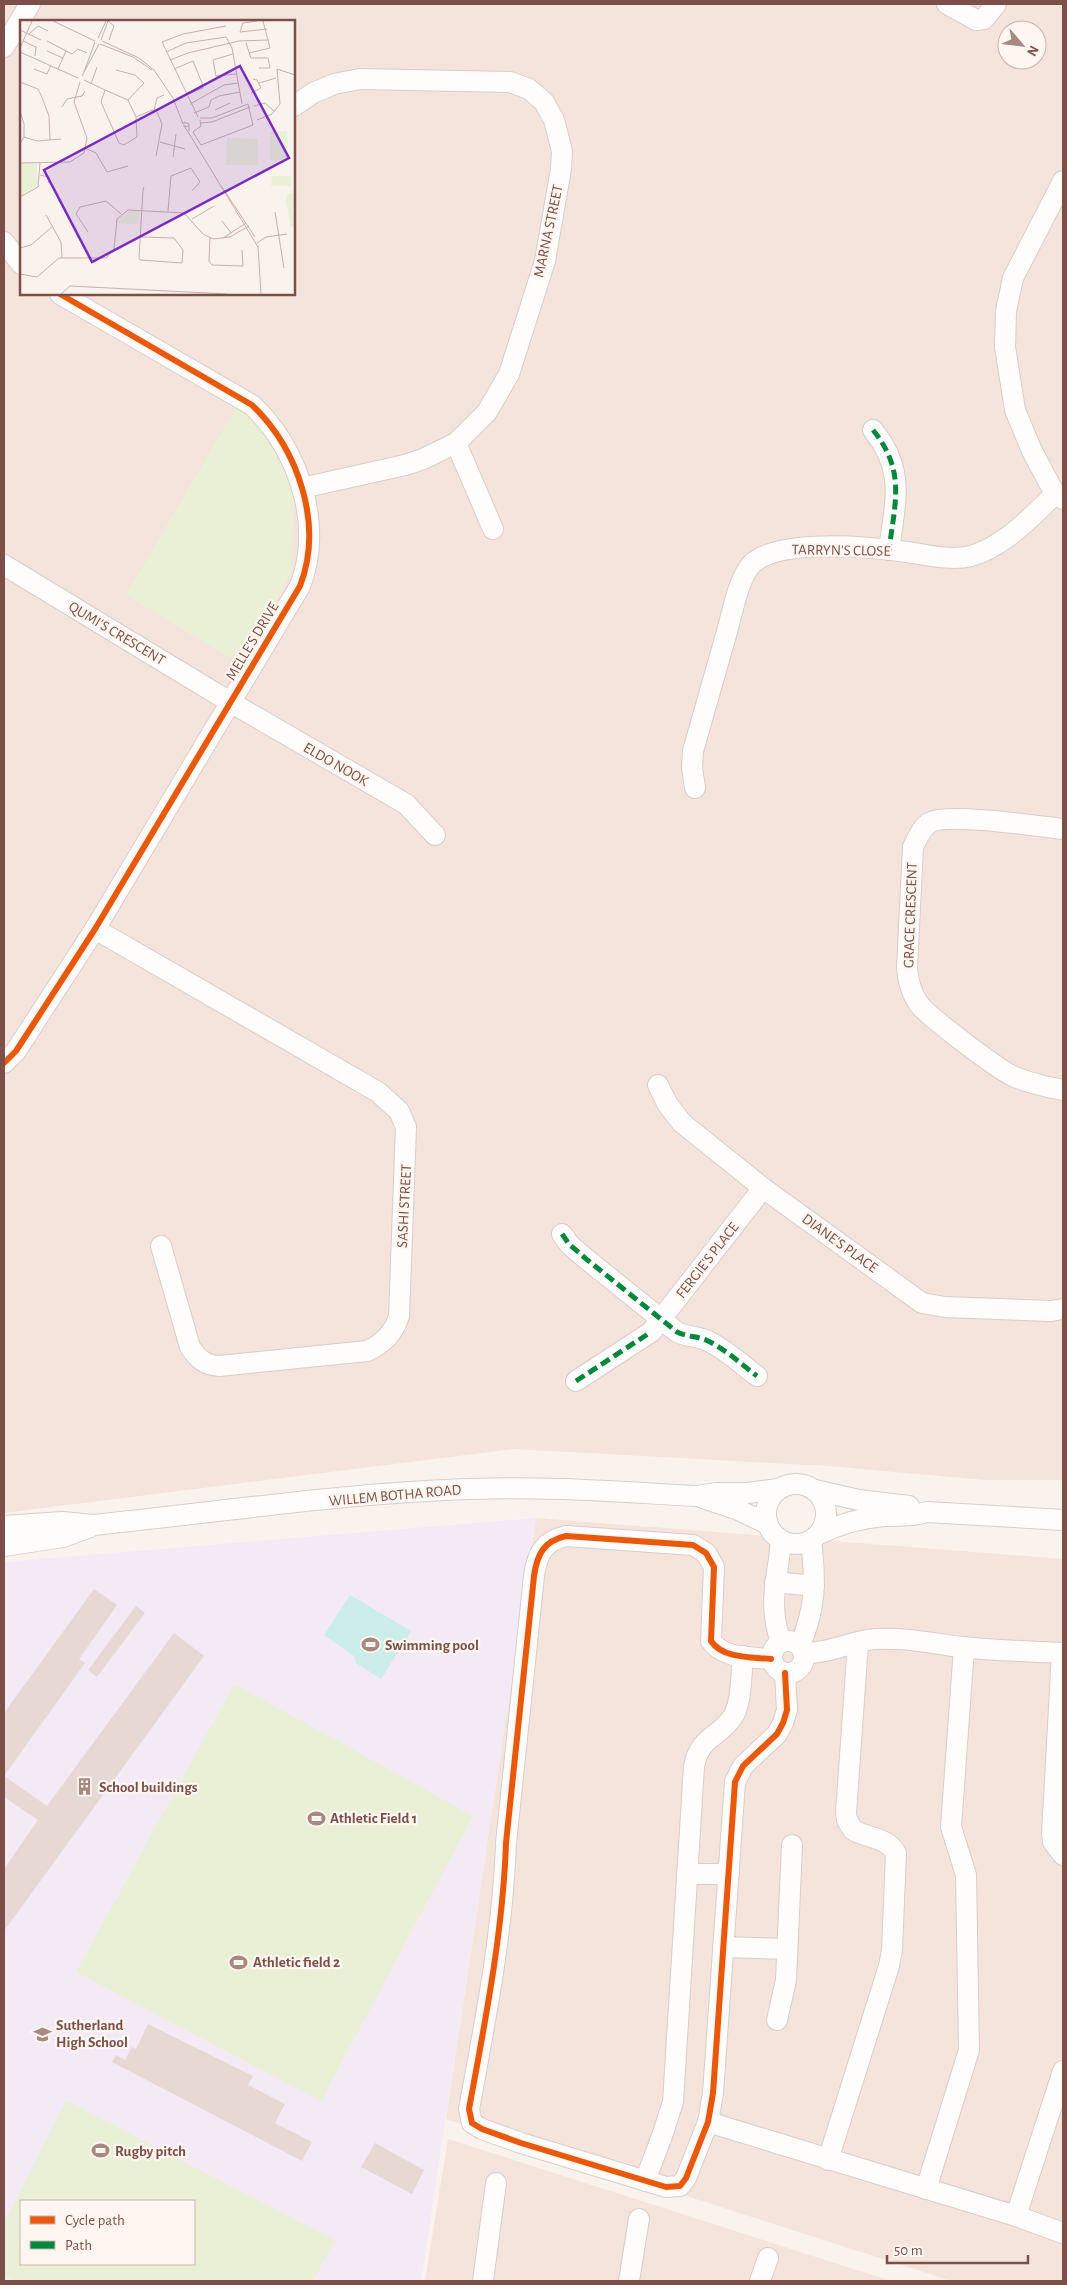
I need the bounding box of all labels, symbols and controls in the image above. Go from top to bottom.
inset map [20,20,295,295]
north arrow [997,20,1047,70]
text: N [1024,43,1041,58]
street label: MARNA STREET [531,183,566,279]
street label: TARRYN'S CLOSE [791,542,891,559]
street label: QUMI'S CRESCENT [66,599,168,668]
street label: MELLE'S DRIVE [223,600,282,683]
street label: ELDO NOOK [301,740,372,789]
street label: GRACE CRESCENT [901,861,920,968]
street label: SASHI STREET [395,1163,414,1248]
street label: DIANE'S PLACE [799,1211,880,1276]
street label: FERGIE'S PLACE [673,1220,742,1301]
street label: WILLEM BOTHA ROAD [328,1482,462,1509]
sports icon: Swimming pool [361,1635,381,1655]
place label: Swimming pool [385,1638,479,1653]
building icon: School buildings [75,1777,95,1797]
place label: School buildings [99,1780,198,1795]
sports icon: Athletic Field 1 [306,1808,326,1828]
place label: Athletic Field 1 [330,1811,417,1826]
sports icon: Athletic field 2 [229,1952,249,1972]
place label: Athletic field 2 [253,1955,340,1970]
place label: Sutherland High School [56,2018,128,2050]
school or university icon: Sutherland High School [32,2024,52,2044]
sports icon: Rugby pitch [91,2141,111,2161]
place label: Rugby pitch [115,2144,186,2159]
legend [20,2200,195,2265]
text: Cycle path [65,2213,125,2228]
scale bar [887,2232,1028,2264]
text: Path [65,2238,92,2253]
text: 50 m [894,2243,923,2258]

